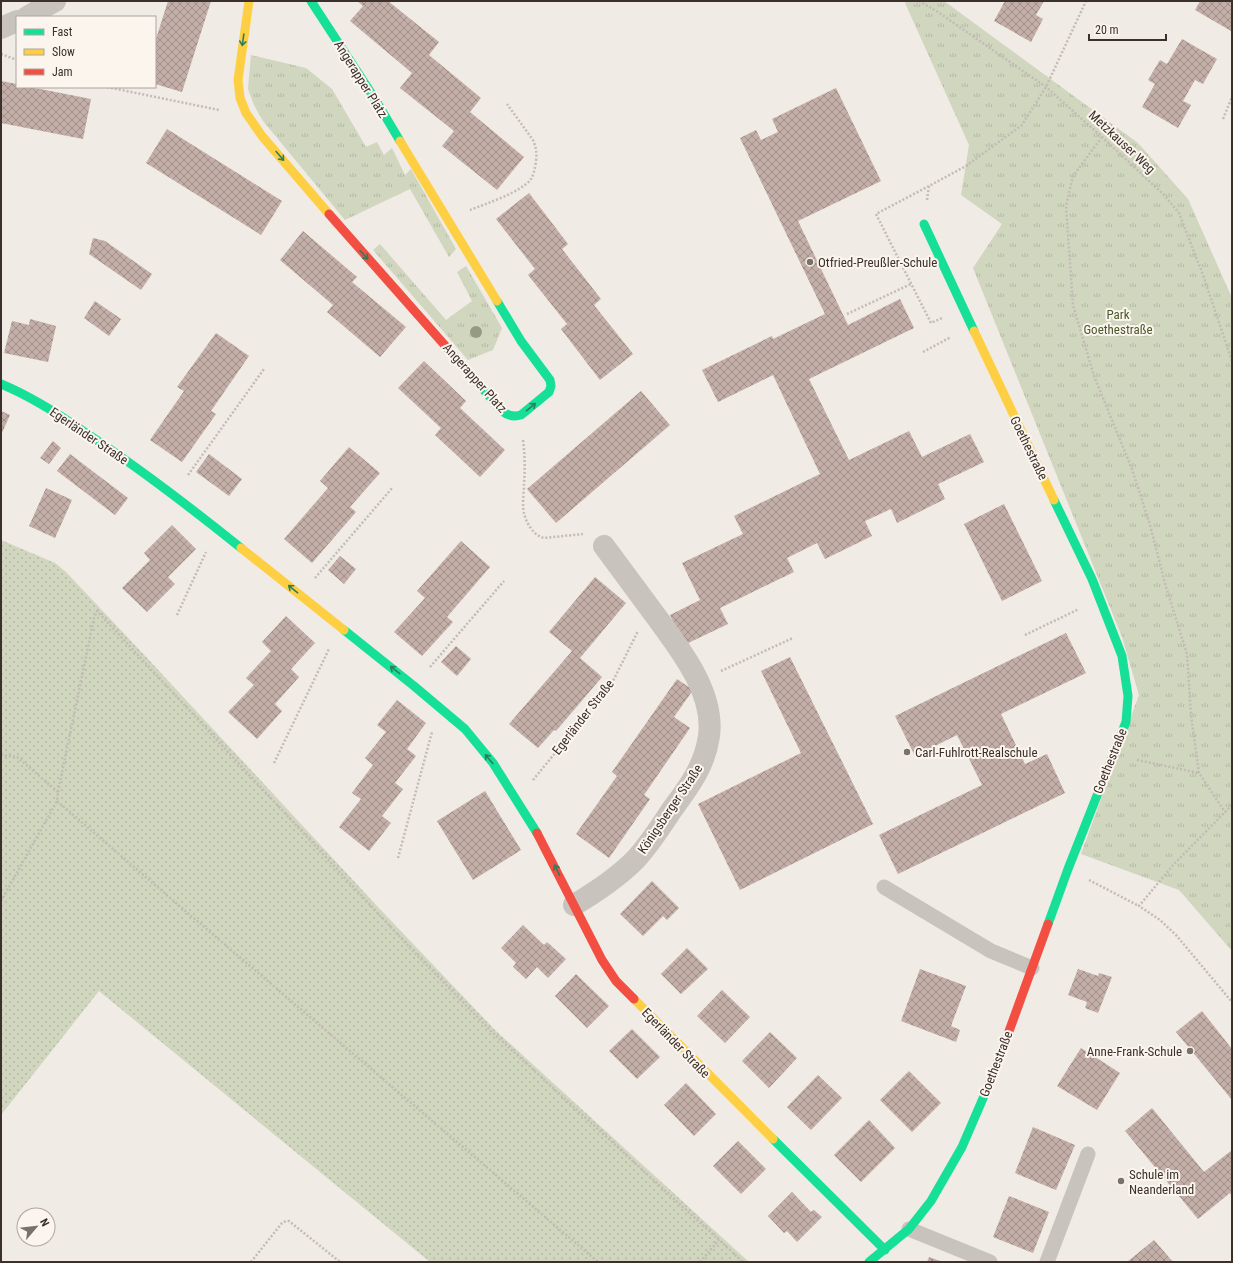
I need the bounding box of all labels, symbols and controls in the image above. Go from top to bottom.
legend [16,16,156,88]
scale bar [1089,16,1166,42]
text: 20 m [1095,23,1119,37]
text: Fast [52,25,73,39]
one-way arrow [239,33,247,46]
street label: Angerapper Platz [331,38,391,121]
text: Slow [52,45,75,59]
text: Jam [52,65,73,79]
street label: Metzkauser Weg [1086,108,1158,176]
one-way arrow [275,151,284,162]
one-way arrow [359,250,369,260]
place label: Otfried-Preußler-Schule [818,255,937,270]
marker: Otfried-Preußler-Schule [805,257,815,267]
park label: Park Goethestraße [1083,307,1153,337]
street label: Angerapper Platz [440,340,510,416]
one-way arrow [526,403,536,412]
street label: Egerländer Straße [47,404,131,468]
street label: Goethestraße [1007,414,1051,482]
one-way arrow [288,585,299,593]
one-way arrow [389,666,400,675]
street label: Egerländer Straße [549,676,617,758]
street label: Goethestraße [1090,726,1130,796]
place label: Carl-Fuhlrott-Realschule [915,745,1037,760]
marker: Carl-Fuhlrott-Realschule [902,747,912,757]
one-way arrow [485,753,494,764]
street label: Königsberger Straße [635,762,705,856]
one-way arrow [553,864,560,876]
street label: Egerländer Straße [639,1005,713,1081]
street label: Goethestraße [977,1029,1015,1099]
place label: Anne-Frank-Schule [1087,1044,1182,1059]
marker: Anne-Frank-Schule [1185,1046,1195,1056]
place label: Schule im Neanderland [1129,1167,1194,1197]
marker: Schule im Neanderland [1116,1176,1126,1186]
north arrow [16,1207,56,1247]
text: N [37,1217,52,1229]

